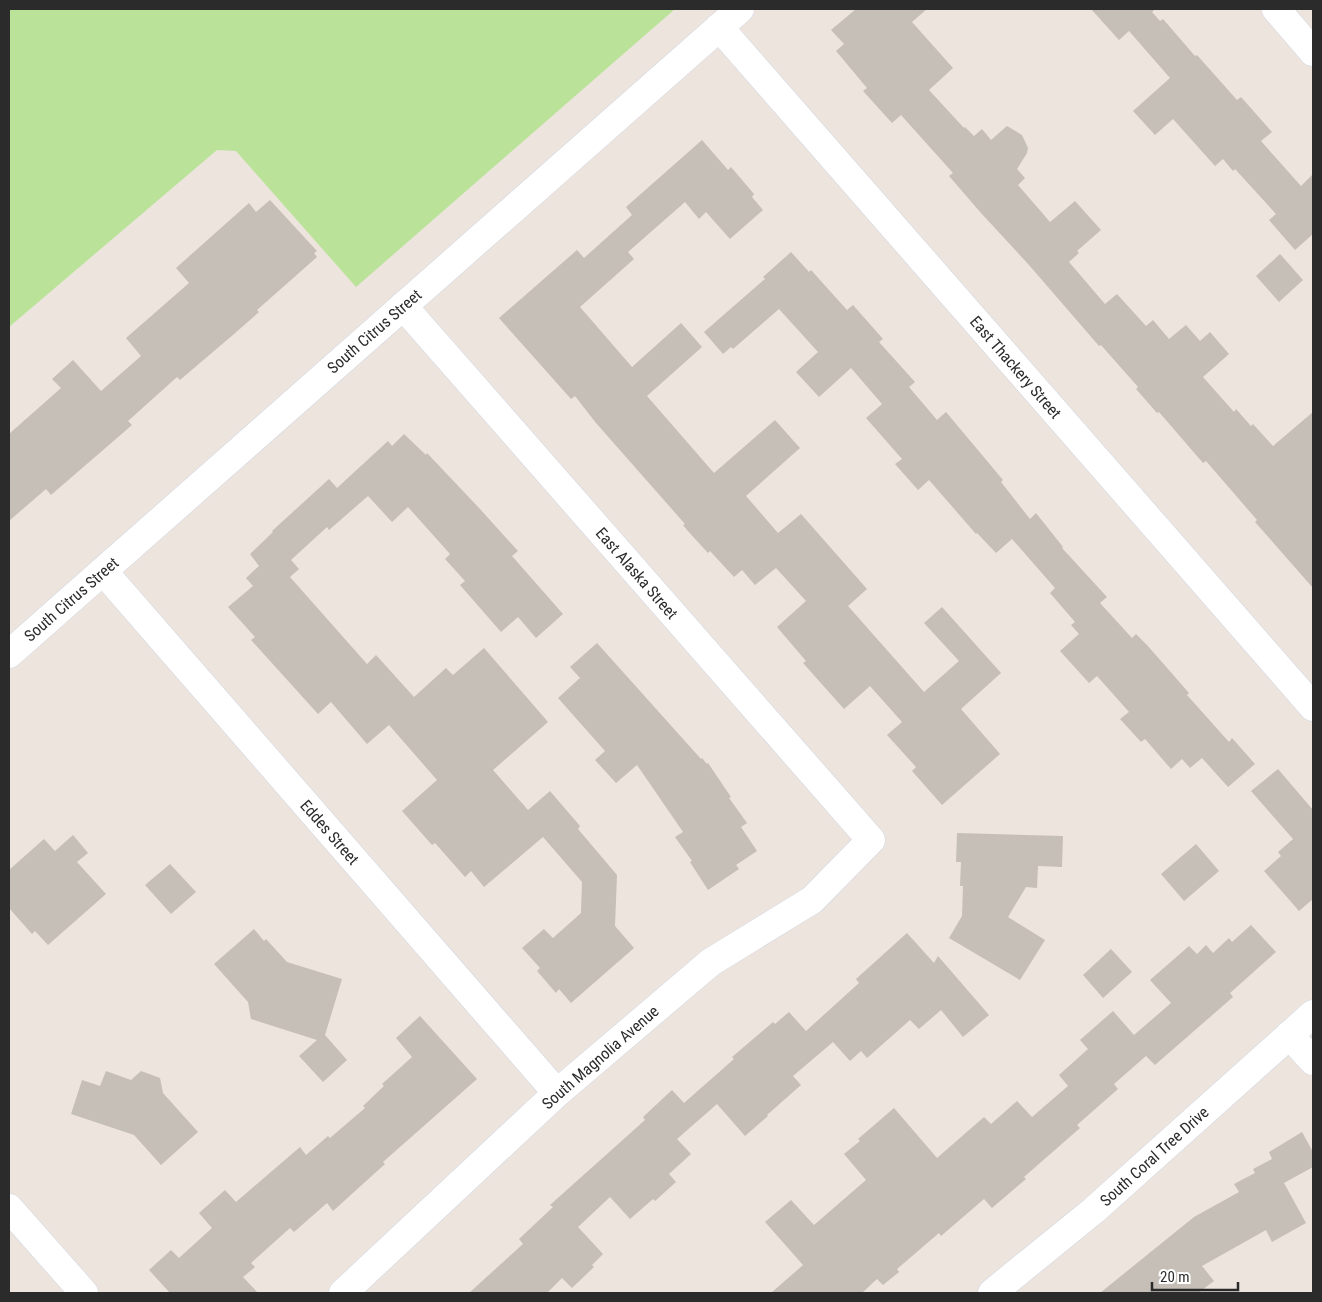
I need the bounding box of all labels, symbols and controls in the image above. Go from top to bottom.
street label: South Citrus Street [323,285,426,378]
street label: East Thackery Street [966,312,1065,423]
street label: East Alaska Street [592,524,682,623]
street label: South Citrus Street [20,553,123,646]
street label: Eddes Street [296,796,363,869]
street label: South Magnolia Avenue [538,1002,663,1113]
street label: South Coral Tree Drive [1096,1103,1213,1210]
scale bar [1152,1260,1238,1292]
text: 20 m [1160,1268,1190,1286]

